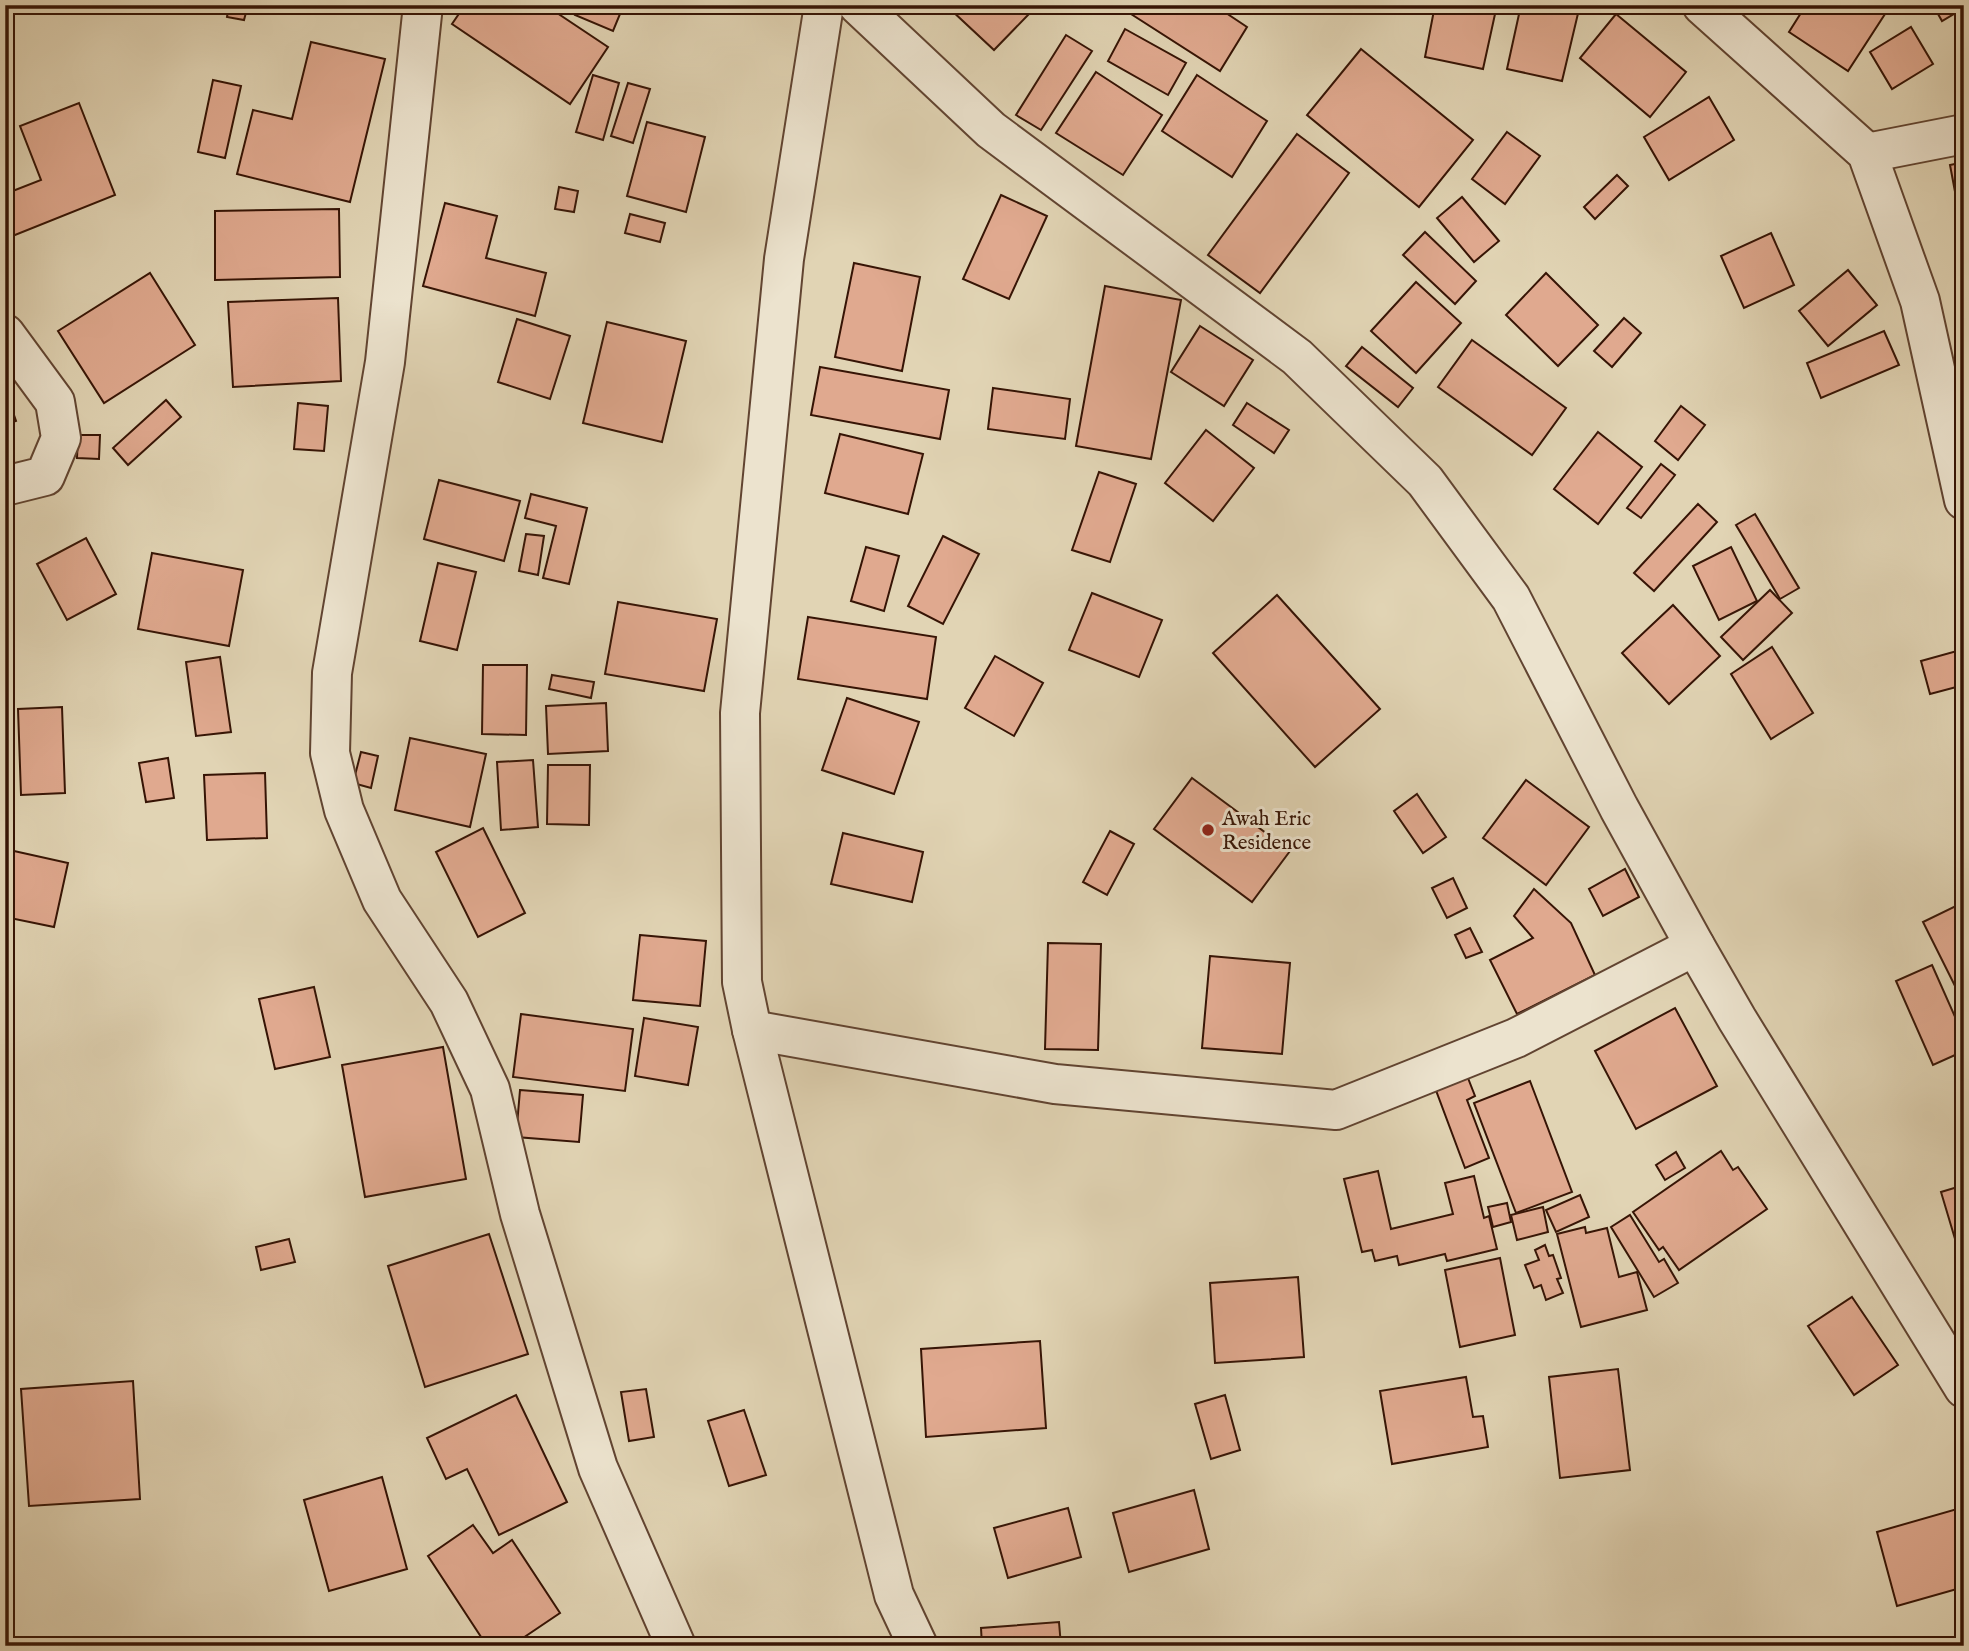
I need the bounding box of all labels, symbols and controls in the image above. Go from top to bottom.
place label: Awah Eric Residence [1221,806,1311,857]
marker: Awah Eric Residence [1200,822,1216,838]

